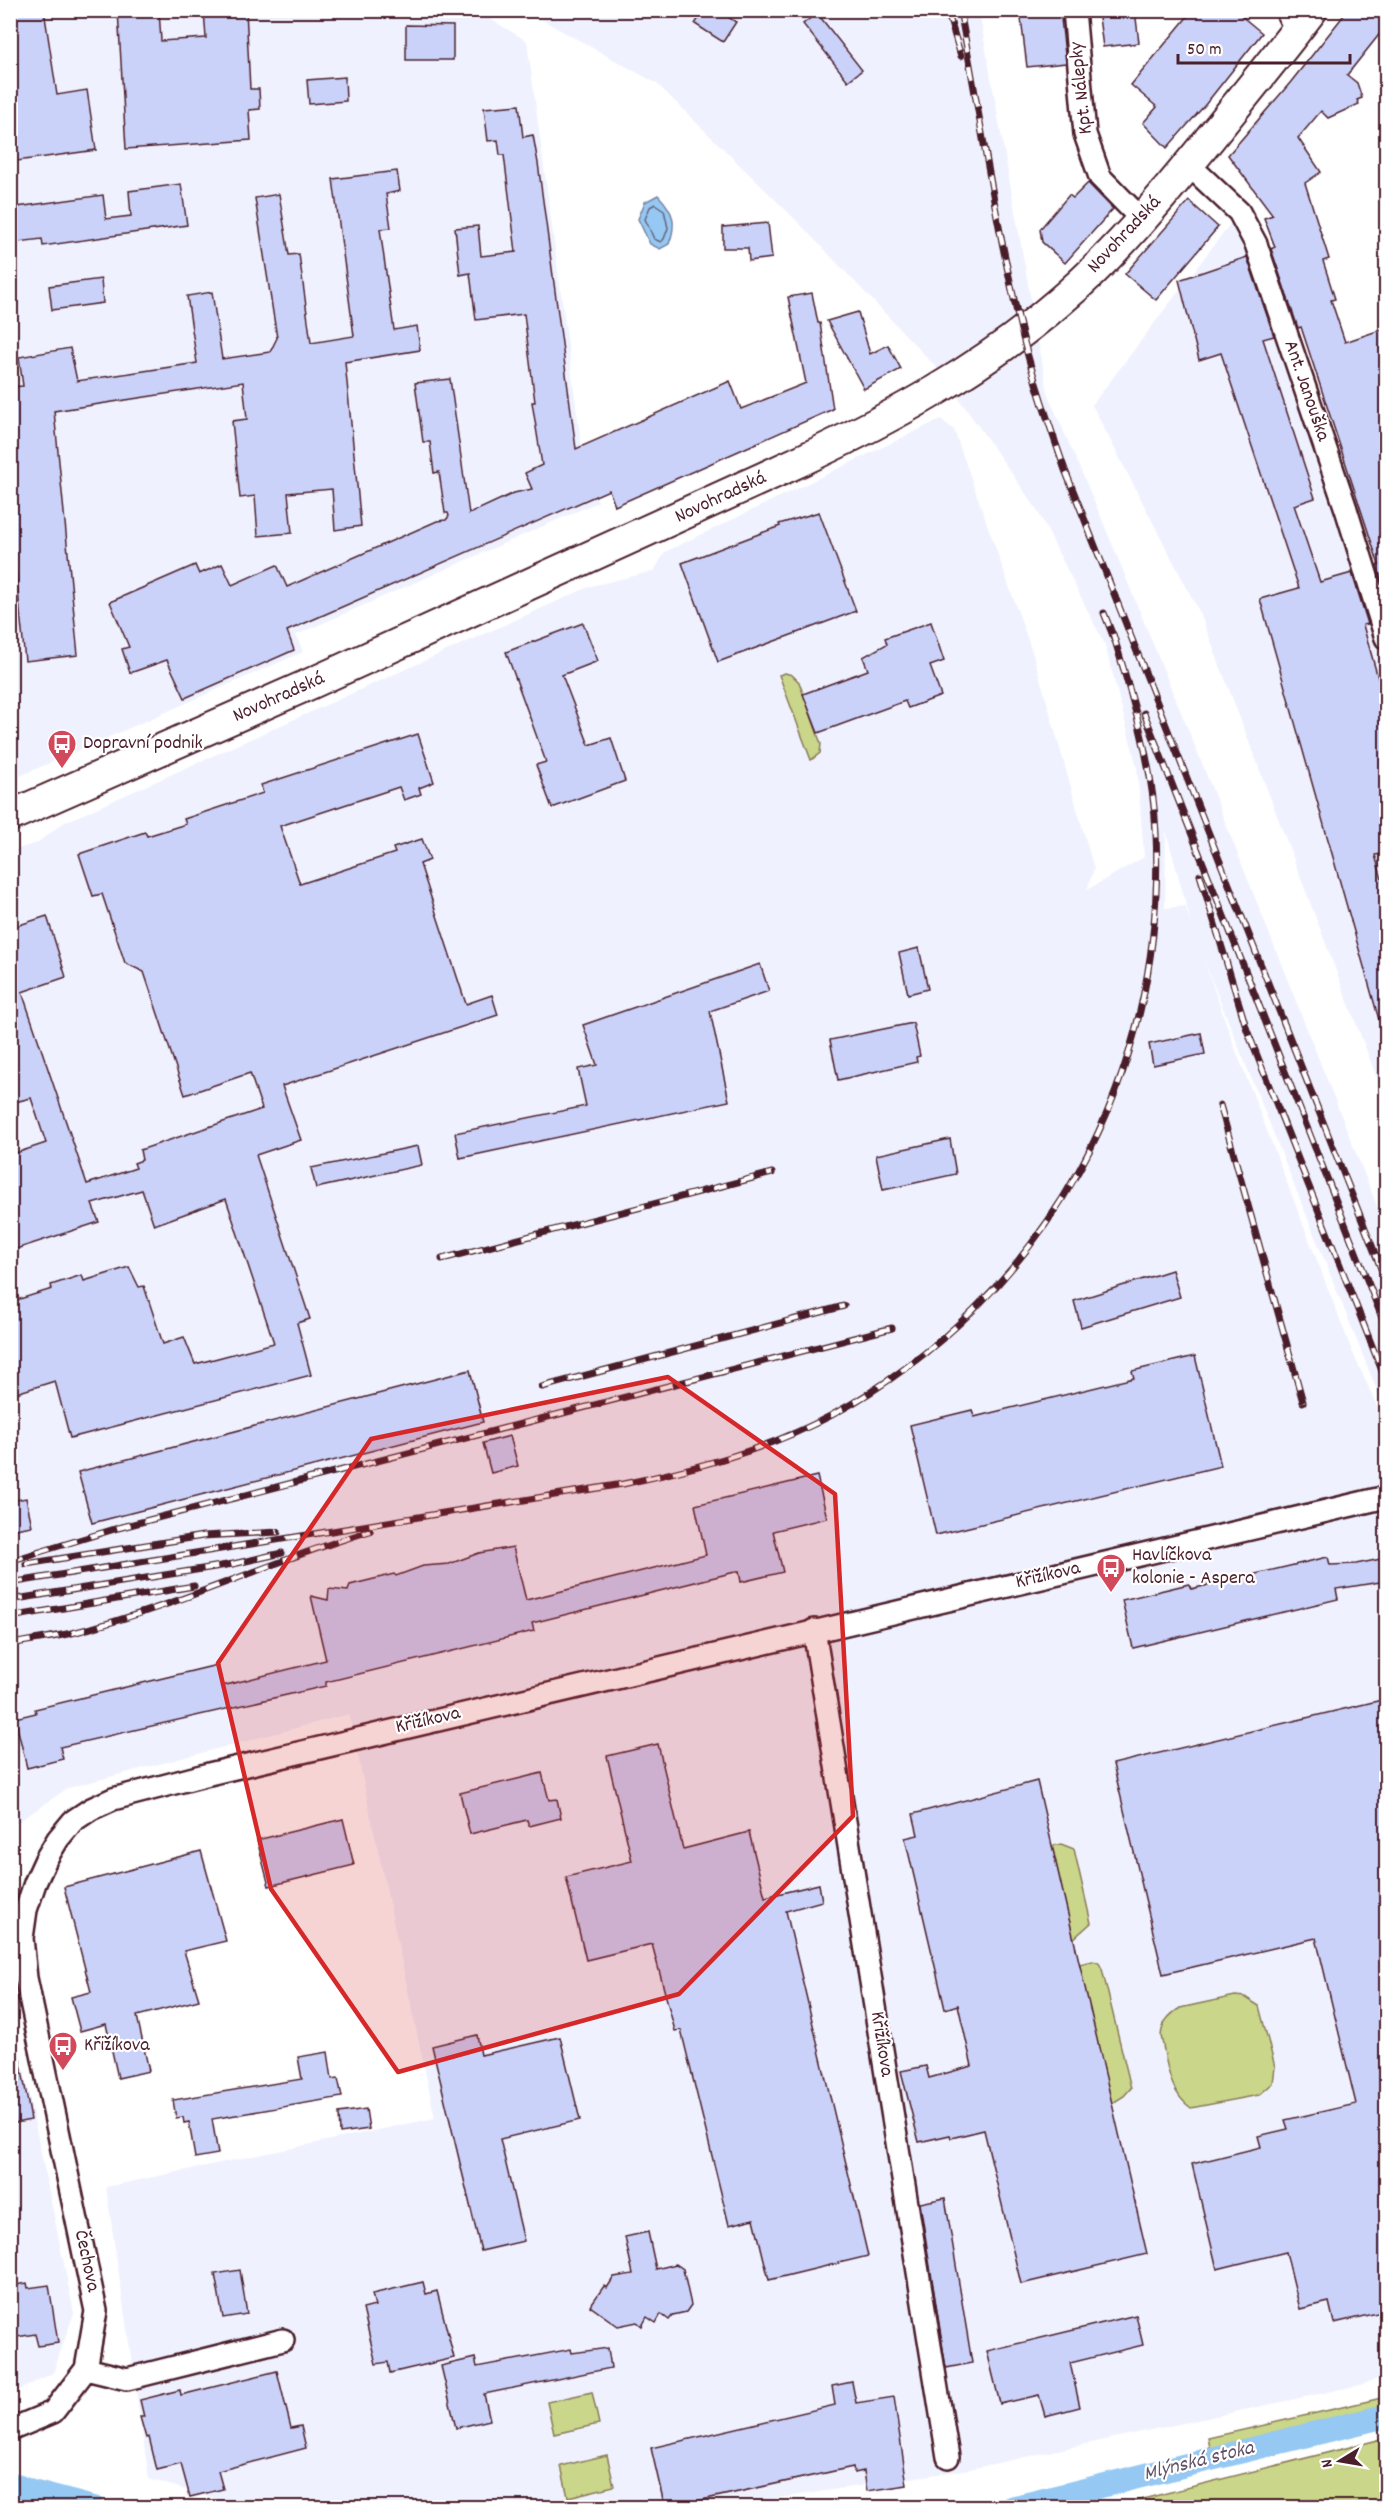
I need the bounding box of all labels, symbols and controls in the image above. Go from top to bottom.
scale bar [1178,27,1350,65]
text: 50 m [1187,38,1222,63]
street label: Kpt. Nálepky [1063,40,1101,136]
street label: Novohradská [1081,190,1169,280]
street label: Ant. Janouška [1276,337,1337,446]
street label: Novohradská [671,465,771,531]
street label: Novohradská [229,665,329,731]
bus stop icon: Dopravní podnik [46,728,78,770]
place label: Dopravní podnik [83,730,203,758]
place label: Havlíčkova kolonie - Aspera [1132,1542,1255,1593]
bus stop icon: Havlíčkova kolonie - Aspera [1095,1552,1127,1594]
street label: Křižíkova [1013,1555,1084,1597]
street label: Křižíkova [393,1700,464,1742]
street label: Křižíkova [862,2009,900,2079]
bus stop icon: Křižíkova [47,2030,79,2072]
place label: Křižíkova [84,2032,150,2060]
street label: Čechova [66,2228,106,2295]
north arrow [1310,2431,1370,2491]
water label: Mlýnská stoka [1141,2434,1258,2490]
text: N [1316,2457,1340,2469]

